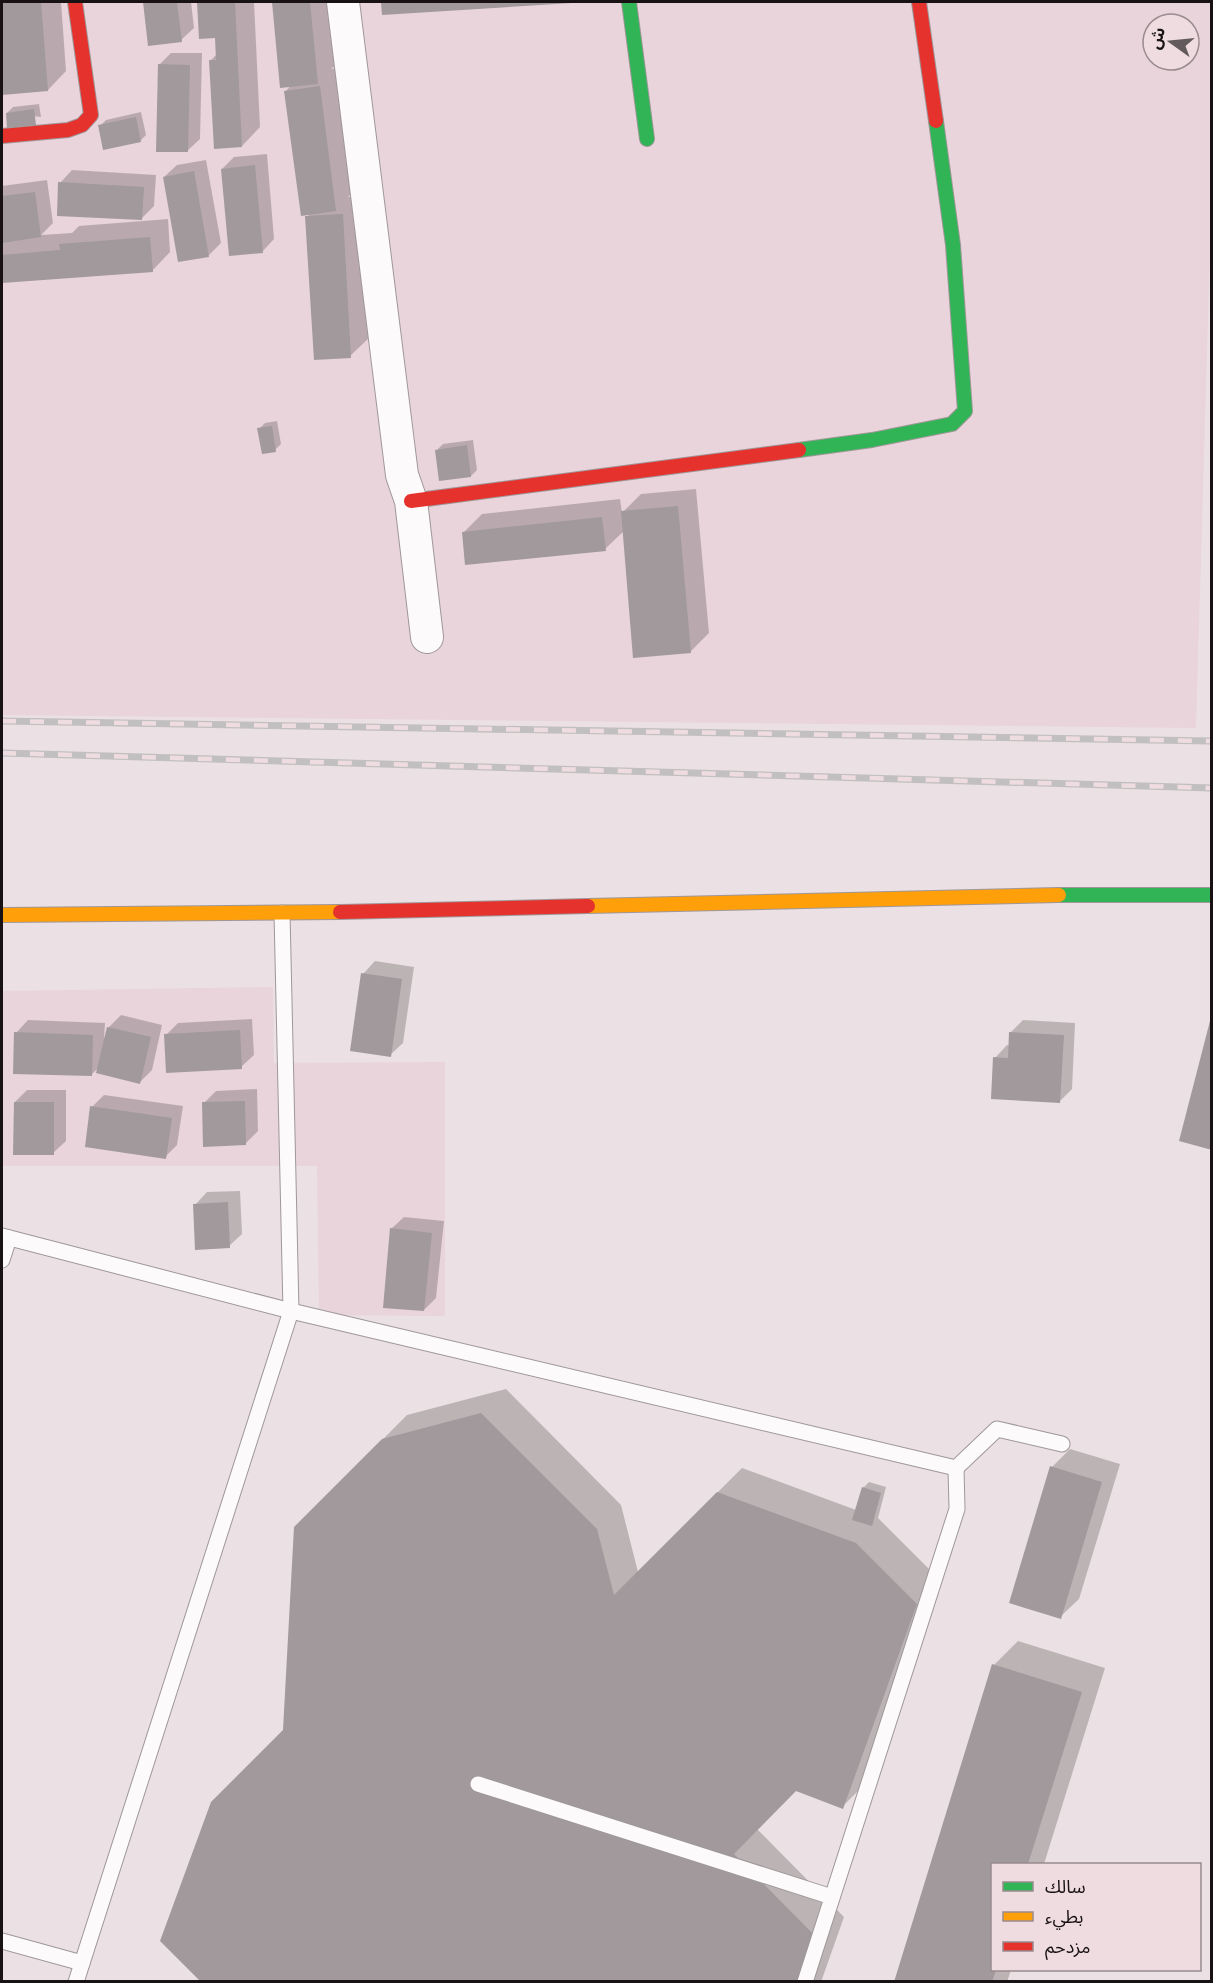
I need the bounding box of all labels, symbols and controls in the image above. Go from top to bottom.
north arrow [1141,12,1201,72]
text: ش [1144,25,1169,51]
legend [991,1863,1201,1971]
text: سالك [1045,1875,1086,1897]
text: بطيء [1045,1905,1083,1930]
text: مزدحم [1045,1935,1090,1960]

